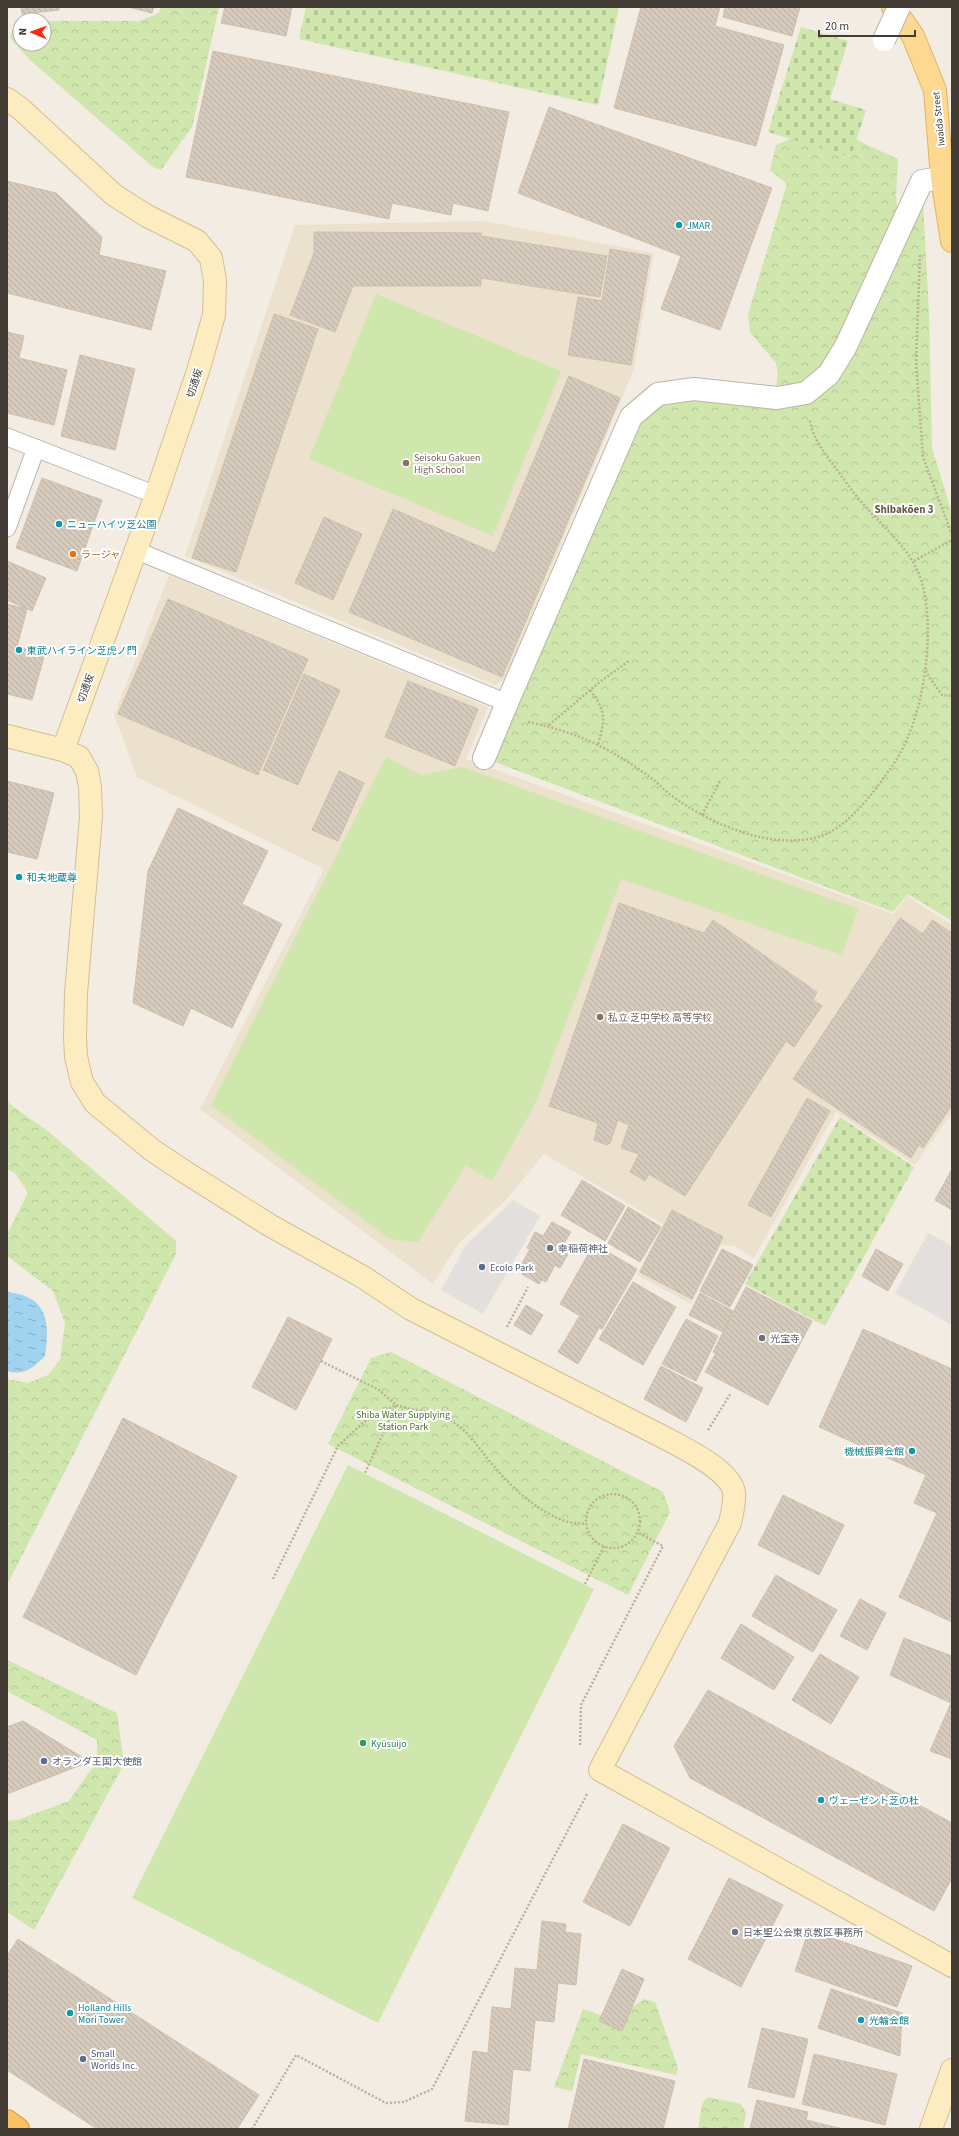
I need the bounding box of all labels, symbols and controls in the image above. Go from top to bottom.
north arrow [12,12,52,52]
scale bar [819,12,915,38]
text: 20 m [825,18,849,35]
text: N [15,28,30,36]
street label: Iwaida Street [929,90,949,147]
place label: JMAR [687,219,710,233]
marker: JMAR [674,220,684,230]
street label: 切通坂 [184,367,206,400]
place label: Seisoku Gakuen High School [414,451,481,477]
marker: Seisoku Gakuen High School [401,458,411,468]
district label: Shibakōen 3 [874,502,934,517]
place label: ニューハイツ芝公園 [67,518,157,532]
marker: ニューハイツ芝公園 [54,519,64,529]
place label: ラージャ [81,548,120,562]
marker: ラージャ [68,549,78,559]
place label: 東武ハイライン芝虎ノ門 [27,644,137,658]
marker: 東武ハイライン芝虎ノ門 [14,645,24,655]
street label: 切通坂 [74,672,98,705]
place label: 和夫地蔵尊 [27,871,77,885]
marker: 和夫地蔵尊 [14,872,24,882]
place label: 私立 芝中学校 高等学校 [608,1011,712,1025]
marker: 私立 芝中学校 高等学校 [595,1012,605,1022]
place label: 幸稲荷神社 [558,1242,608,1256]
marker: 幸稲荷神社 [545,1243,555,1253]
place label: Ecolo Park [490,1261,534,1275]
marker: Ecolo Park [477,1262,487,1272]
place label: 光宝寺 [770,1332,800,1346]
marker: 光宝寺 [757,1333,767,1343]
park label: Shiba Water Supplying Station Park [356,1408,450,1434]
place label: 機械振興会館 [844,1445,904,1459]
marker: 機械振興会館 [907,1446,917,1456]
place label: Kyūsuijo [371,1737,407,1751]
marker: Kyūsuijo [358,1738,368,1748]
place label: オランダ王国大使館 [52,1755,142,1769]
marker: オランダ王国大使館 [39,1756,49,1766]
place label: ヴェーゼント芝の杜 [829,1794,919,1808]
marker: ヴェーゼント芝の杜 [816,1795,826,1805]
place label: 日本聖公会東京教区事務所 [743,1926,863,1940]
marker: 日本聖公会東京教区事務所 [730,1927,740,1937]
place label: Holland Hills Mori Tower [78,2001,131,2027]
marker: Holland Hills Mori Tower [65,2008,75,2018]
place label: 光輪会館 [869,2014,909,2028]
marker: 光輪会館 [856,2015,866,2025]
place label: Small Worlds Inc. [91,2047,137,2073]
marker: Small Worlds Inc. [78,2054,88,2064]

